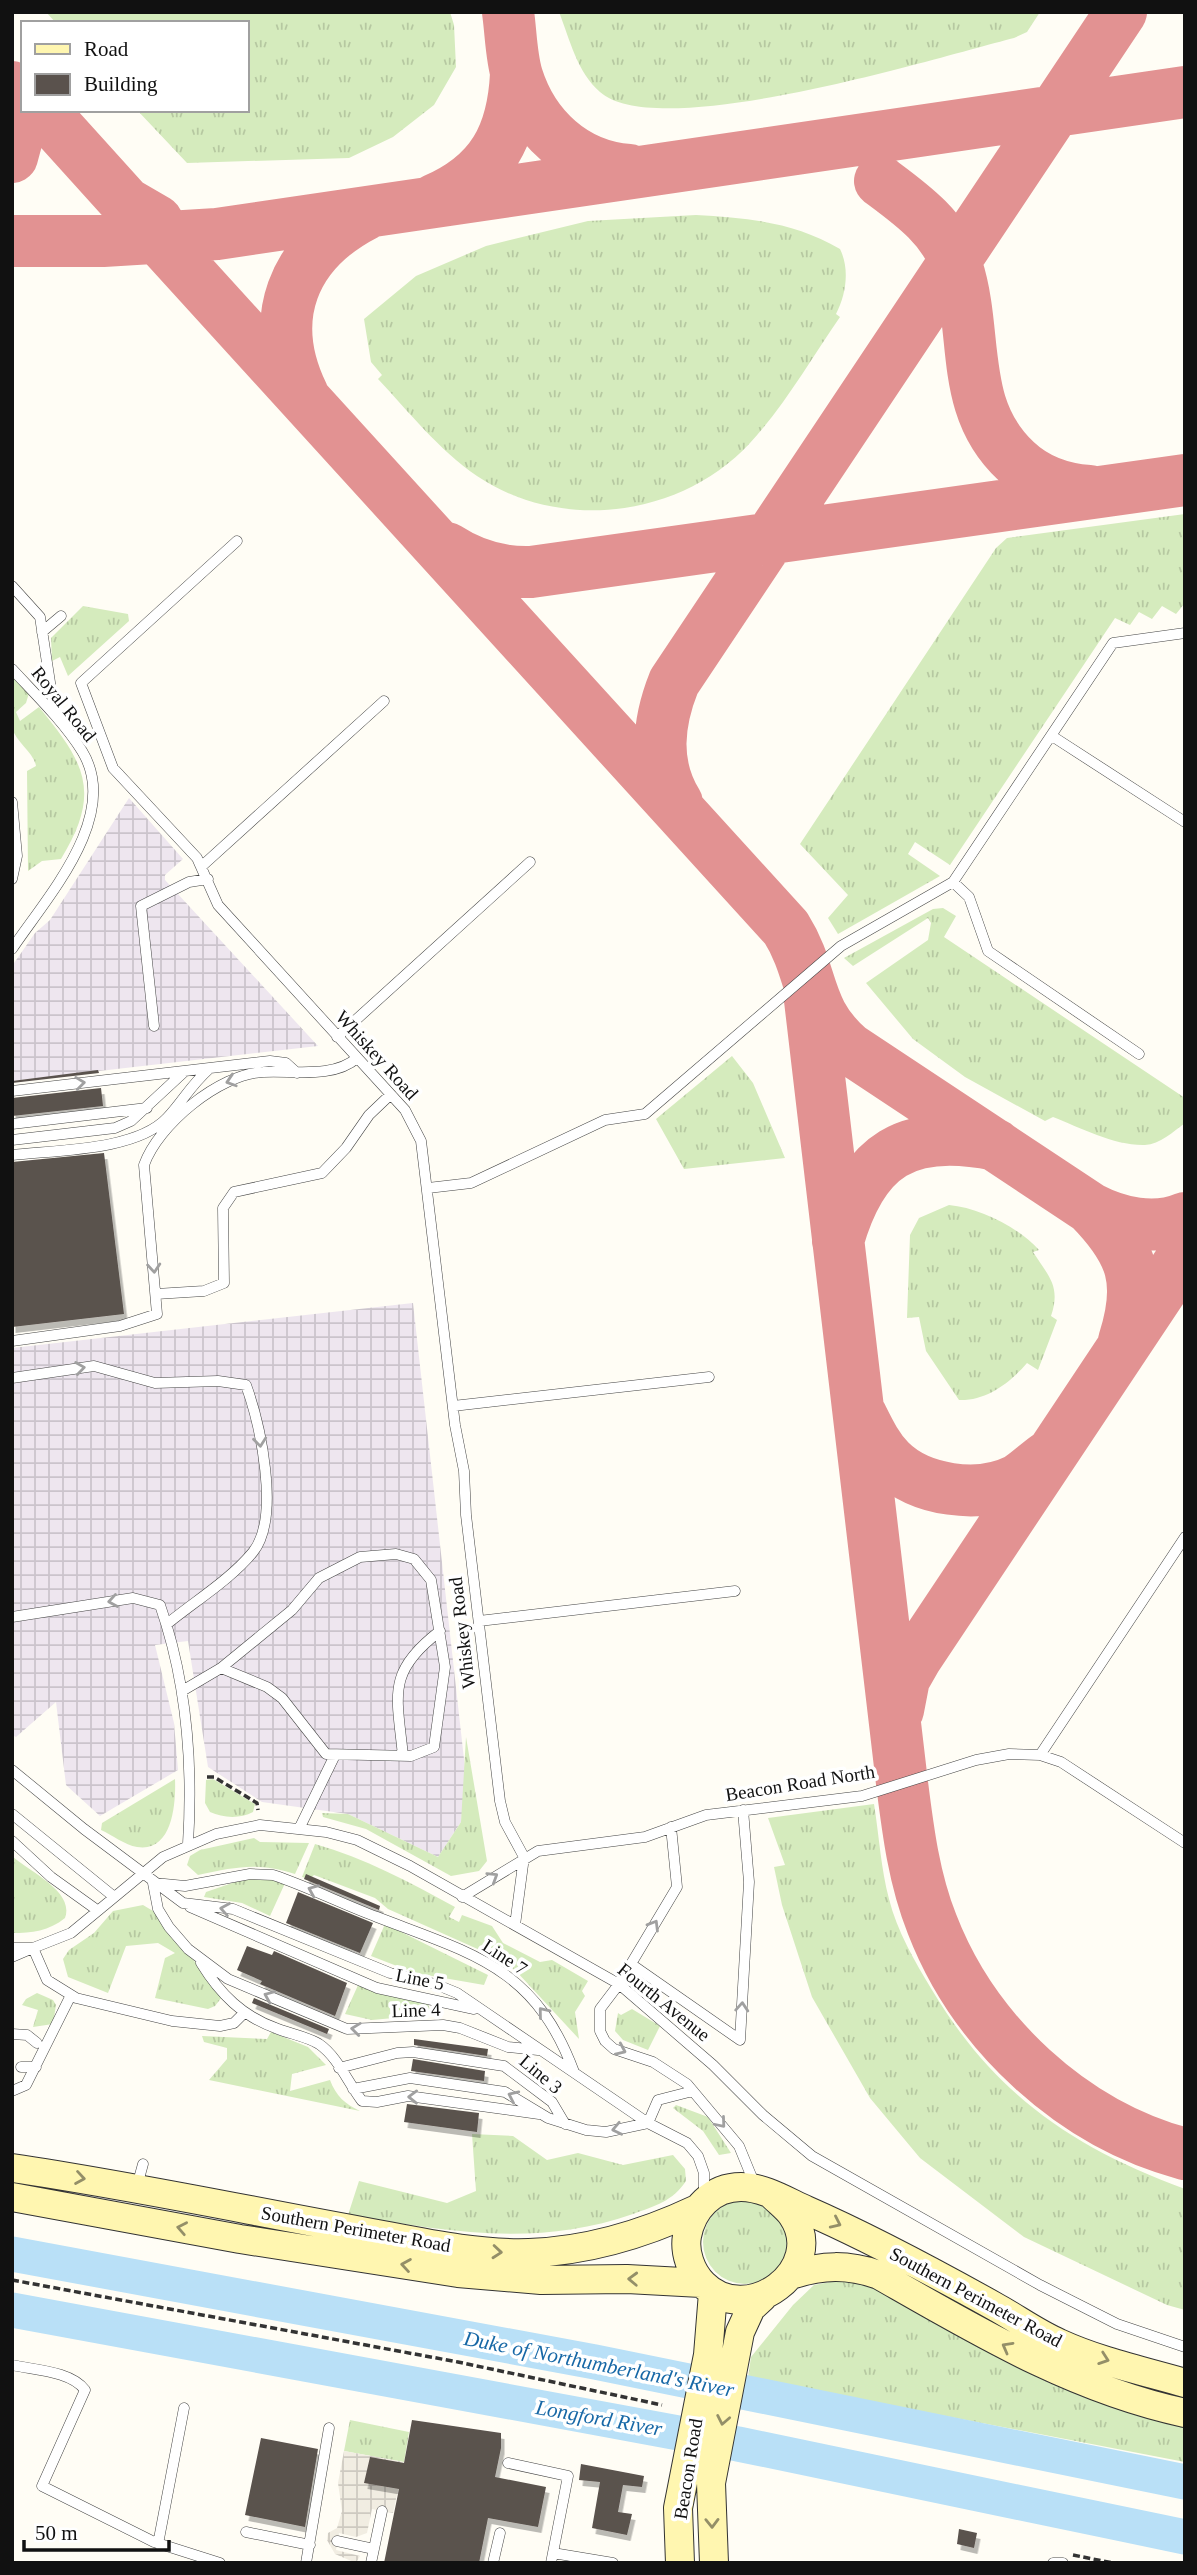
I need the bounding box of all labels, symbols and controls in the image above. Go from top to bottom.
legend [21,21,248,112]
text: Road [84,37,129,61]
text: Building [84,72,158,96]
street label: Royal Road [27,662,101,746]
street label: Whiskey Road [332,1006,423,1104]
one-way arrow [225,1073,237,1087]
one-way arrow [74,1075,86,1090]
one-way arrow [146,1262,161,1274]
one-way arrow [74,1361,86,1376]
one-way arrow [253,1436,268,1448]
street label: Whiskey Road [445,1575,479,1690]
one-way arrow [107,1593,119,1608]
street label: Beacon Road North [724,1761,877,1805]
one-way arrow [486,1873,499,1886]
one-way arrow [308,1884,320,1898]
one-way arrow [219,1902,231,1917]
one-way arrow [646,1920,659,1933]
street label: Line 7 [479,1935,531,1979]
street label: Fourth Avenue [614,1959,714,2045]
street label: Line 5 [394,1964,446,1994]
one-way arrow [263,1991,275,2005]
street label: Line 4 [391,1999,441,2021]
one-way arrow [734,2001,749,2012]
one-way arrow [539,2007,552,2019]
one-way arrow [350,2021,361,2036]
one-way arrow [614,2042,626,2056]
street label: Line 3 [515,2050,567,2098]
one-way arrow [407,2090,418,2105]
one-way arrow [508,2091,520,2105]
one-way arrow [713,2115,725,2128]
one-way arrow [611,2121,623,2136]
one-way arrow [74,2170,86,2185]
street label: Southern Perimeter Road [260,2202,453,2256]
one-way arrow [829,2215,841,2229]
one-way arrow [176,2222,188,2237]
street label: Southern Perimeter Road [886,2243,1066,2352]
one-way arrow [491,2244,502,2259]
one-way arrow [400,2258,412,2273]
one-way arrow [627,2272,638,2287]
water label: Duke of Northumberland's River [461,2326,737,2402]
one-way arrow [1001,2342,1014,2355]
one-way arrow [1098,2351,1110,2365]
water label: Longford River [533,2395,665,2441]
one-way arrow [717,2414,732,2426]
street label: Beacon Road [670,2417,706,2521]
scale bar [24,2508,170,2552]
one-way arrow [704,2518,720,2528]
text: 50 m [35,2521,78,2545]

